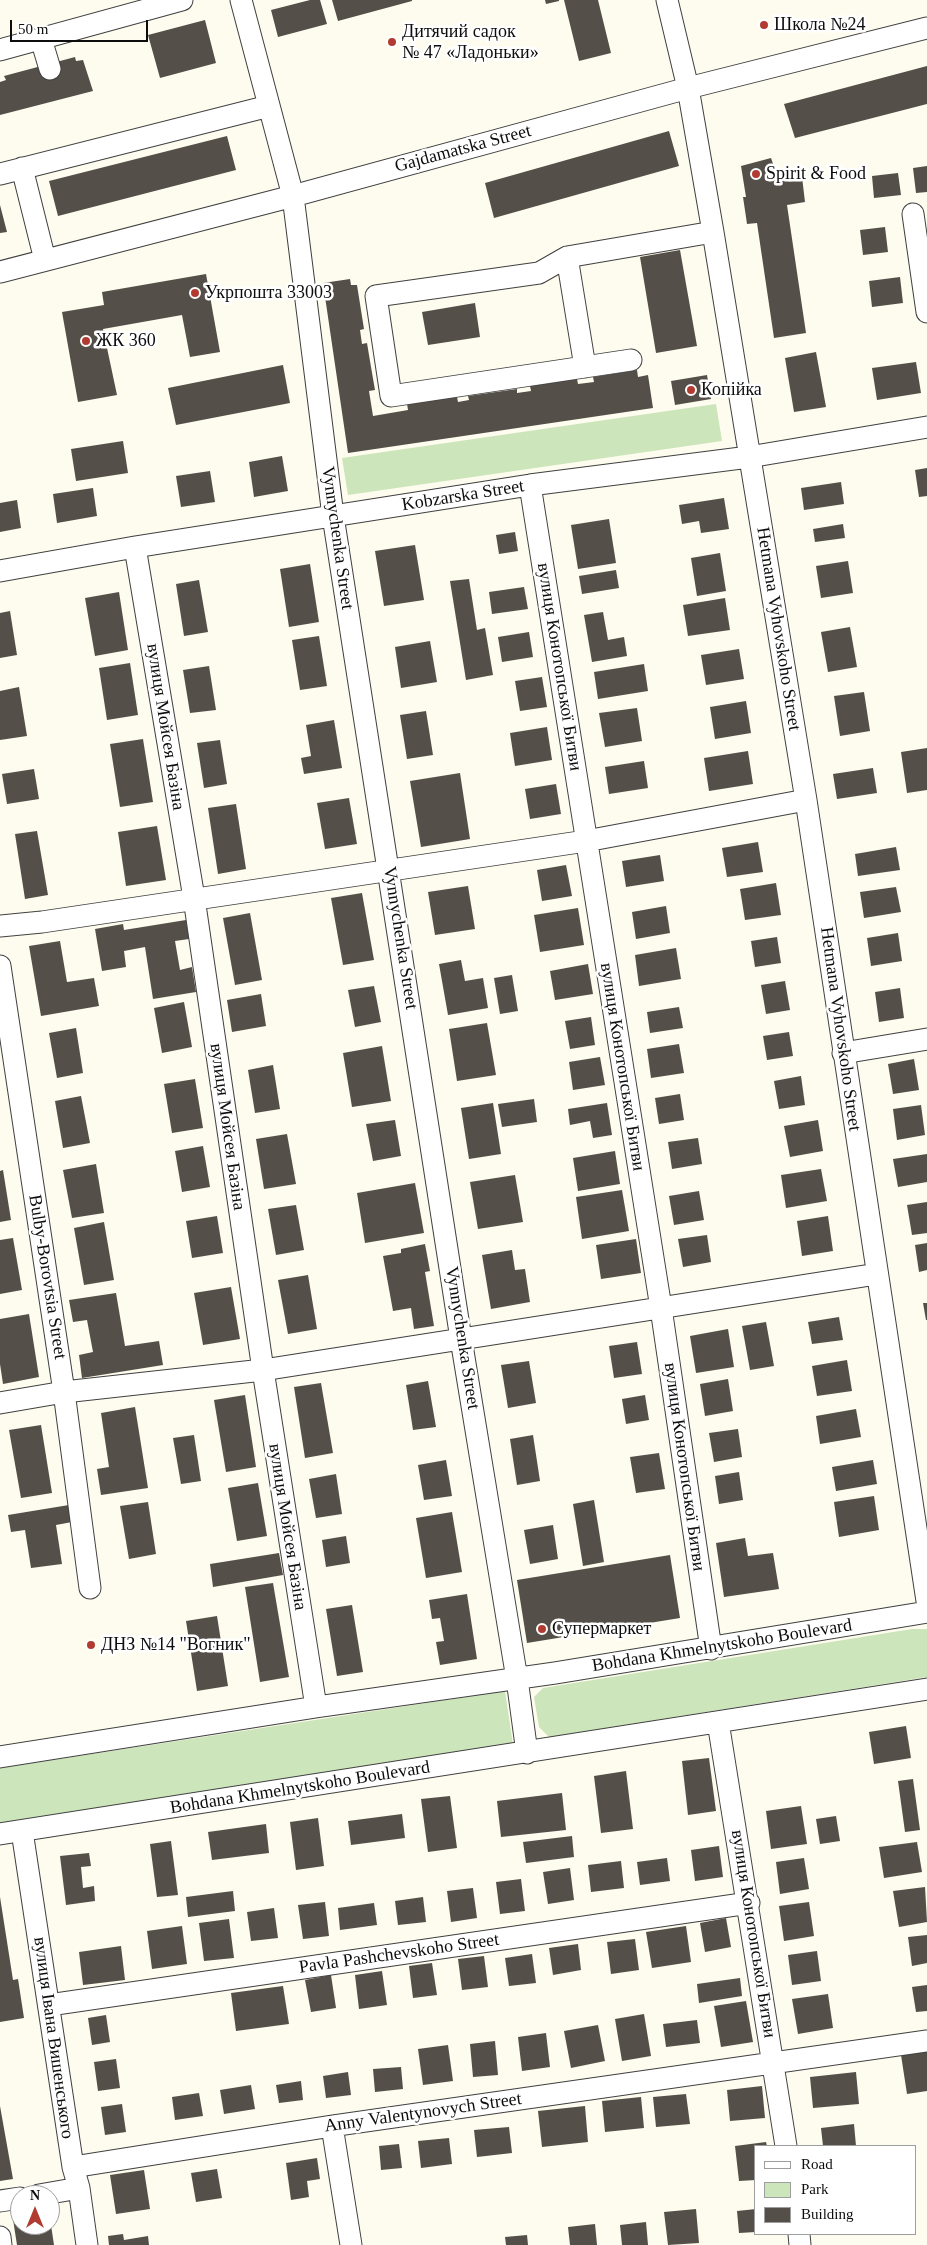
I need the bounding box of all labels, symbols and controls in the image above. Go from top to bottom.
scale bar [12,10,150,42]
place label: Школа №24 [774,14,865,36]
marker: Школа №24 [758,19,770,31]
text: 50 m [18,21,48,37]
place label: Дитячий садок № 47 «Ладоньки» [402,21,539,64]
marker: Дитячий садок № 47 «Ладоньки» [386,36,398,48]
street label: Gajdamatska Street [392,120,534,178]
place label: Spirit & Food [766,163,866,185]
marker: Spirit & Food [750,168,762,180]
place label: Укрпошта 33003 [205,282,332,304]
marker: Укрпошта 33003 [189,287,201,299]
place label: ЖК 360 [96,330,156,352]
marker: ЖК 360 [80,335,92,347]
place label: Копійка [701,379,762,401]
marker: Копійка [685,384,697,396]
street label: Vynnychenka Street [316,465,358,611]
street label: Kobzarska Street [400,476,526,516]
street label: Hetmana Vyhovskoho Street [751,526,805,732]
street label: вулиця Конотопської Битви [532,561,586,773]
street label: вулиця Мойсея Базіна [141,642,189,812]
street label: Vynnychenka Street [378,865,422,1011]
street label: Hetmana Vyhovskoho Street [815,926,865,1132]
street label: вулиця Конотопської Битви [595,961,649,1173]
street label: вулиця Мойсея Базіна [205,1042,249,1212]
street label: Bulby-Borovtsia Street [23,1193,71,1361]
street label: Vynnychenka Street [440,1265,484,1411]
street label: вулиця Конотопської Битви [659,1361,709,1573]
street label: вулиця Мойсея Базіна [263,1442,311,1612]
street label: Bohdana Khmelnytskoho Boulevard [590,1615,854,1677]
place label: Супермаркет [552,1618,651,1640]
marker: Супермаркет [536,1623,548,1635]
place label: ДНЗ №14 "Вогник" [101,1634,251,1656]
marker: ДНЗ №14 "Вогник" [85,1639,97,1651]
street label: Bohdana Khmelnytskoho Boulevard [168,1757,432,1819]
street label: вулиця Конотопської Битви [726,1828,780,2040]
street label: Pavla Pashchevskoho Street [297,1929,501,1979]
street label: вулиця Івана Вишенського [28,1936,78,2140]
street label: Anny Valentynovych Street [323,2088,523,2138]
legend [754,2145,917,2235]
text: Road [801,2156,833,2172]
text: Park [801,2181,829,2197]
north arrow [10,2185,60,2235]
text: N [30,2188,40,2203]
text: Building [801,2206,854,2222]

